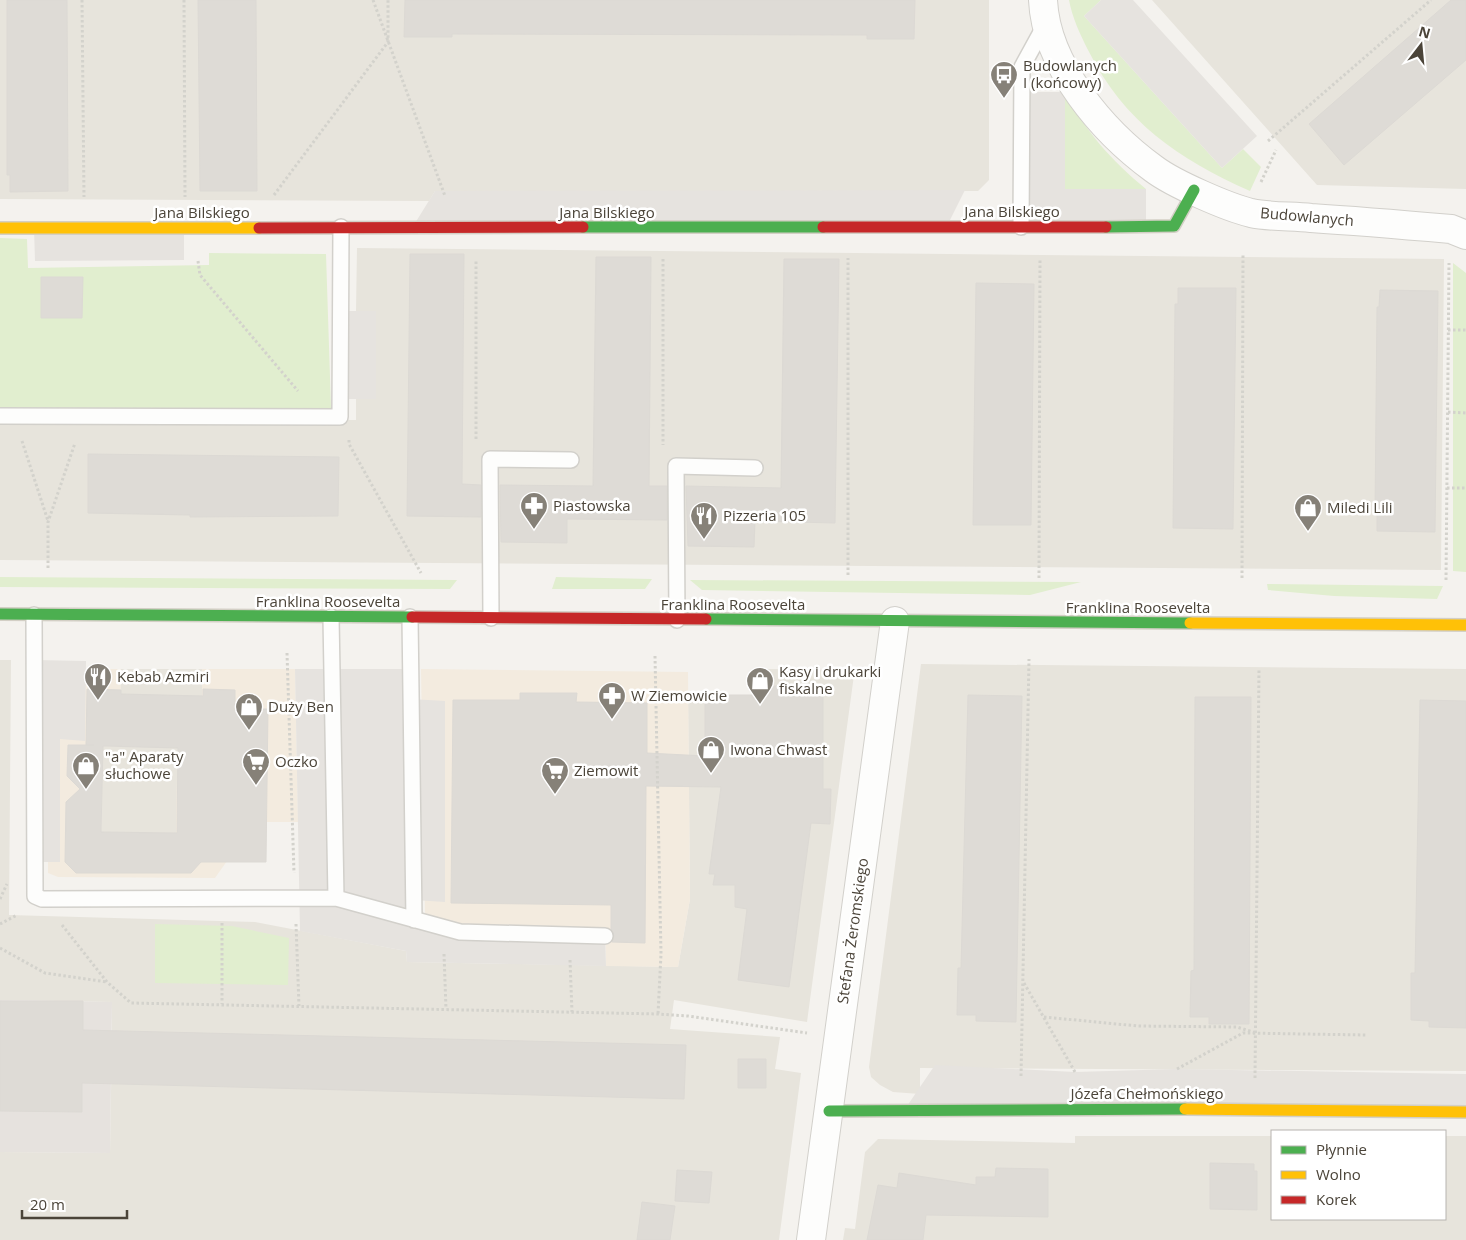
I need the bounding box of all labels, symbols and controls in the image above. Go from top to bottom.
north arrow [1396,20,1446,70]
text: N [1417,21,1433,43]
place label: Budowlanych I (końcowy) [1023,55,1117,92]
bus stop icon: Budowlanych I (końcowy) [989,60,1019,99]
street label: Jana Bilskiego [962,201,1060,221]
street label: Jana Bilskiego [152,202,250,222]
street label: Jana Bilskiego [557,202,655,222]
street label: Budowlanych [1259,202,1355,230]
pharmacy icon: Piastowska [519,491,549,530]
shop icon: Miledi Lili [1293,493,1323,532]
place label: Piastowska [553,495,631,515]
place label: Miledi Lili [1327,497,1393,517]
restaurant icon: Pizzeria 105 [689,501,719,540]
place label: Pizzeria 105 [723,505,806,525]
street label: Franklina Roosevelta [256,591,400,611]
street label: Franklina Roosevelta [661,594,805,614]
street label: Franklina Roosevelta [1066,597,1210,617]
place label: Kasy i drukarki fiskalne [779,661,881,698]
restaurant icon: Kebab Azmiri [83,662,113,701]
place label: Kebab Azmiri [117,666,209,686]
shop icon: Kasy i drukarki fiskalne [745,666,775,705]
pharmacy icon: W Ziemowicie [597,681,627,720]
place label: W Ziemowicie [631,685,727,705]
shop icon: Duży Ben [234,692,264,731]
place label: Duży Ben [268,696,334,716]
shop icon: Iwona Chwast [696,735,726,774]
place label: Iwona Chwast [730,739,827,759]
place label: "a" Aparaty słuchowe [105,746,184,783]
supermarket icon: Oczko [241,747,271,786]
shop icon: "a" Aparaty słuchowe [71,751,101,790]
place label: Oczko [275,751,318,771]
supermarket icon: Ziemowit [540,756,570,795]
place label: Ziemowit [574,760,638,780]
street label: Stefana Żeromskiego [832,857,872,1005]
street label: Józefa Chełmońskiego [1068,1083,1224,1103]
legend [1271,1130,1446,1220]
text: Płynnie [1316,1139,1367,1159]
text: Wolno [1316,1164,1361,1184]
scale bar [22,1188,128,1220]
text: Korek [1316,1189,1357,1209]
text: 20 m [30,1194,65,1214]

